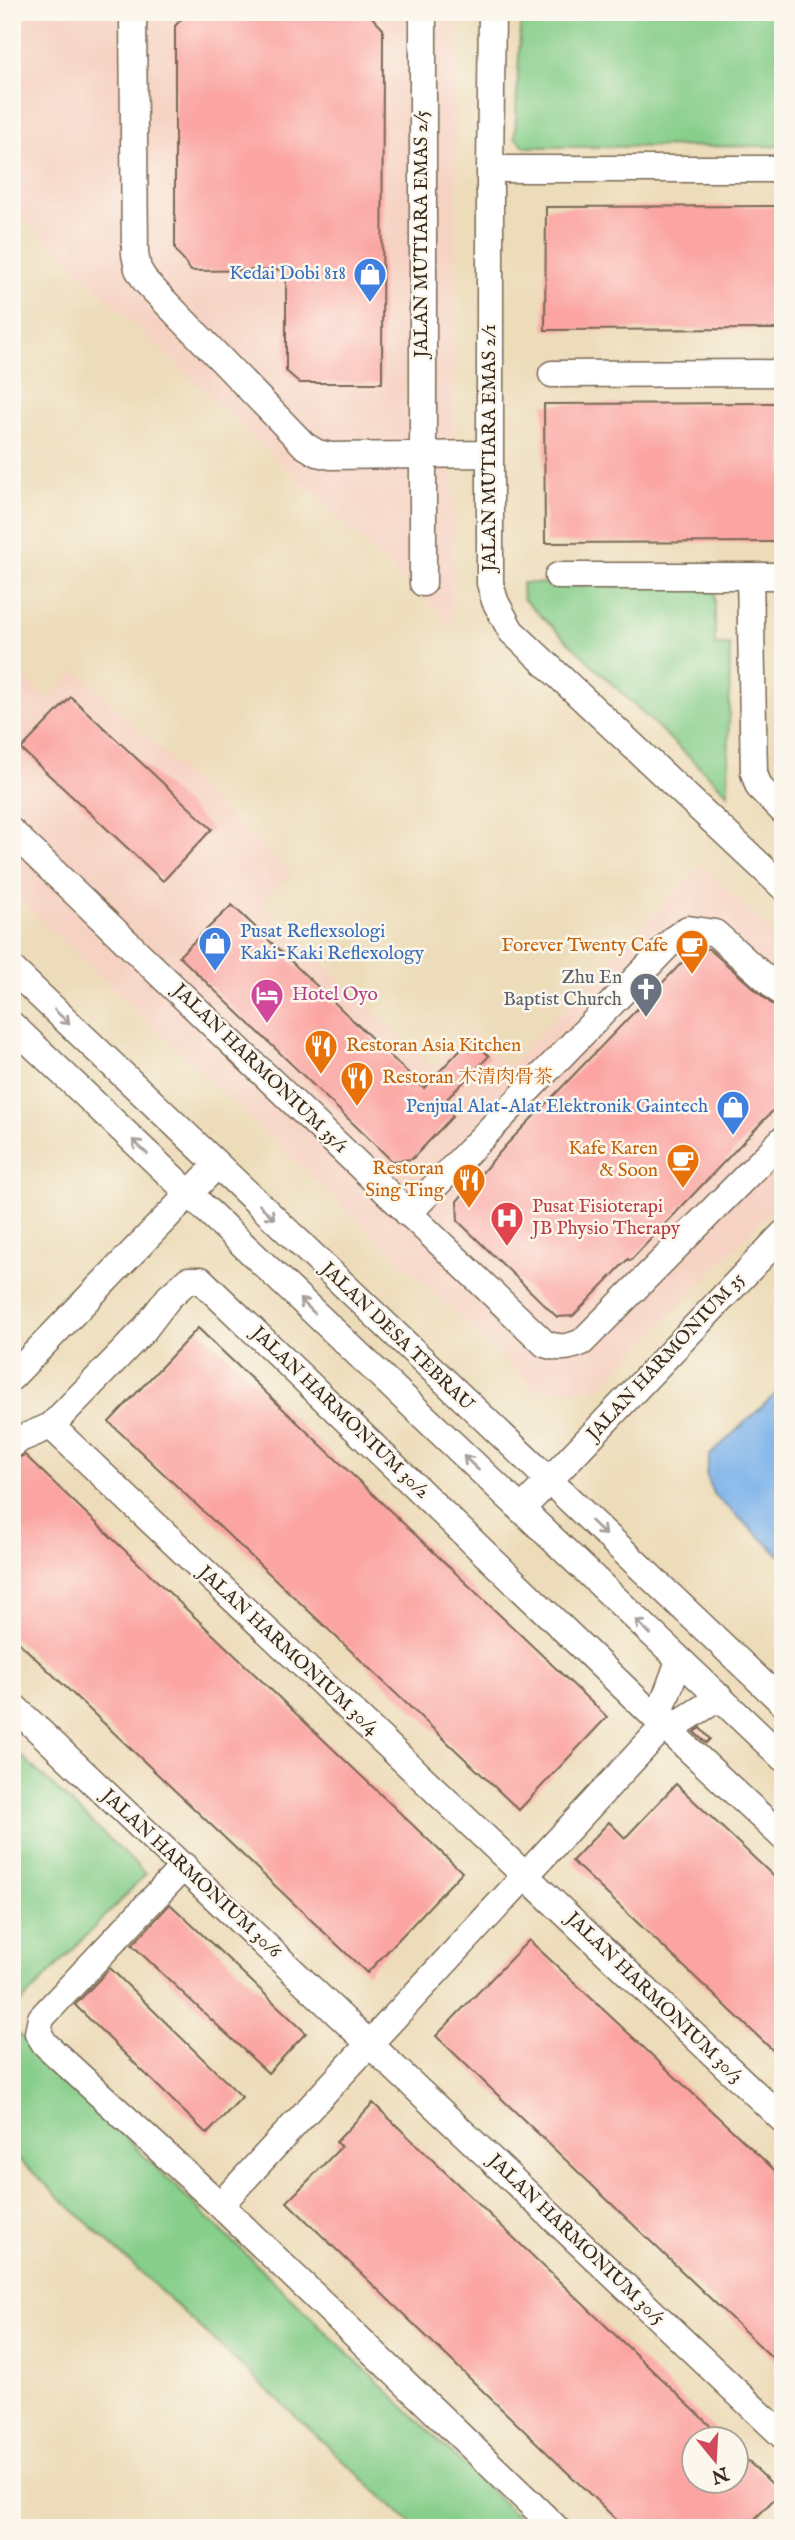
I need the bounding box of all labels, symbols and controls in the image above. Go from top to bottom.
street label: JALAN MUTIARA EMAS 2/5 [410,110,434,360]
shop icon: Kedai Dobi 818 [351,255,389,304]
place label: Kedai Dobi 818 [229,262,346,286]
street label: JALAN MUTIARA EMAS 2/1 [478,324,502,574]
place label: Pusat Reflexsologi Kaki-Kaki Reflexology [240,920,425,966]
shop icon: Pusat Reflexsologi Kaki-Kaki Reflexology [196,924,234,973]
cafe icon: Forever Twenty Cafe [673,927,711,976]
place label: Forever Twenty Cafe [501,934,668,958]
place label: Zhu En Baptist Church [503,966,622,1012]
church icon: Zhu En Baptist Church [627,970,665,1019]
hotel icon: Hotel Oyo [248,976,286,1025]
street label: JALAN HARMONIUM 35/1 [166,978,352,1159]
place label: Hotel Oyo [292,983,378,1007]
one-way arrow [53,1008,70,1025]
restaurant icon: Restoran Asia Kitchen [302,1027,340,1076]
place label: Restoran Asia Kitchen [346,1034,521,1058]
restaurant icon: Restoran 木清肉骨茶 [338,1059,376,1108]
place label: Restoran 木清肉骨茶 [382,1066,553,1090]
shop icon: Penjual Alat-Alat Elektronik Gaintech [714,1088,752,1137]
place label: Penjual Alat-Alat Elektronik Gaintech [406,1095,708,1119]
place label: Kafe Karen & Soon [569,1137,658,1183]
one-way arrow [131,1139,149,1155]
cafe icon: Kafe Karen & Soon [664,1141,702,1190]
place label: Restoran Sing Ting [365,1157,445,1203]
restaurant icon: Restoran Sing Ting [450,1161,488,1210]
place label: Pusat Fisioterapi JB Physio Therapy [530,1195,681,1241]
hospital icon: Pusat Fisioterapi JB Physio Therapy [488,1199,526,1248]
one-way arrow [258,1204,275,1221]
street label: JALAN DESA TEBRAU [314,1256,479,1417]
street label: JALAN HARMONIUM 35 [581,1268,750,1447]
one-way arrow [299,1298,316,1315]
street label: JALAN HARMONIUM 30/2 [245,1320,434,1504]
one-way arrow [463,1455,480,1472]
one-way arrow [589,1519,606,1536]
street label: JALAN HARMONIUM 30/4 [191,1560,384,1741]
one-way arrow [635,1619,652,1636]
street label: JALAN HARMONIUM 30/6 [95,1783,287,1964]
street label: JALAN HARMONIUM 30/3 [559,1906,747,2089]
street label: JALAN HARMONIUM 30/5 [481,2148,669,2331]
north arrow [680,2424,750,2494]
text: N [708,2460,732,2488]

